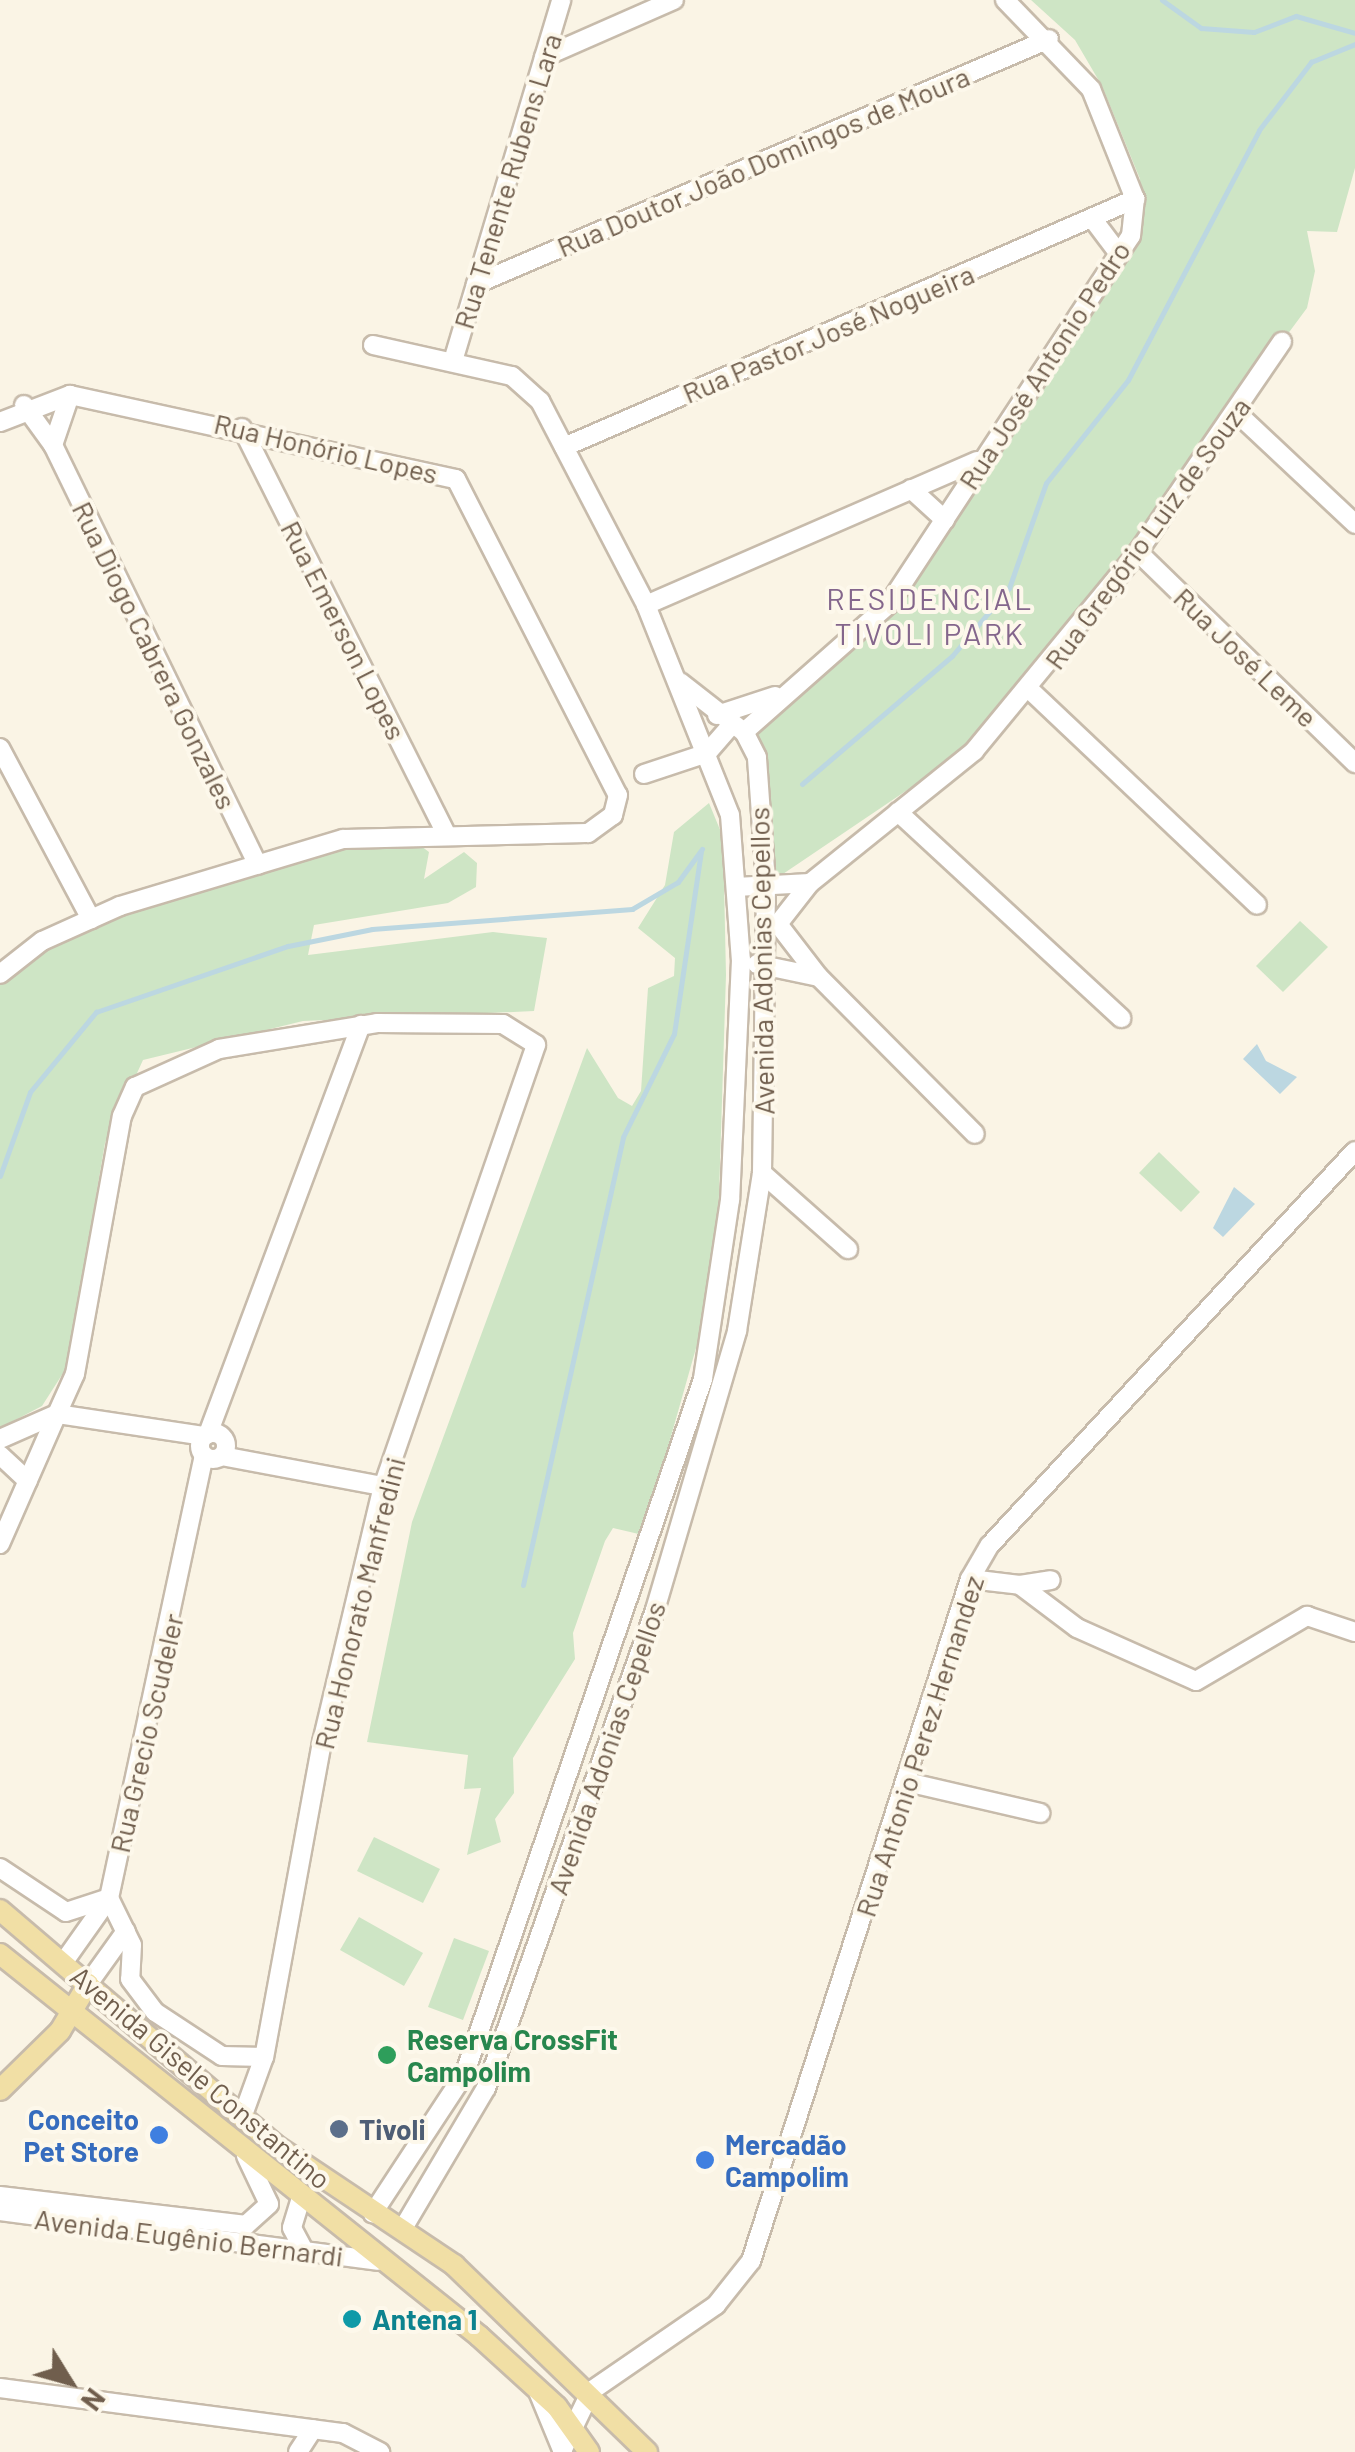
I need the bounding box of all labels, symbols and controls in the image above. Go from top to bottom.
street label: Rua Tenente Rubens Lara [446,29,568,333]
street label: Rua Doutor João Domingos de Moura [552,59,974,263]
street label: Rua José Antonio Pedro [951,235,1137,495]
street label: Rua Pastor José Nogueira [677,256,979,410]
street label: Rua Gregório Luiz de Souza [1037,391,1257,675]
street label: Rua Honório Lopes [211,406,441,490]
street label: Rua Diogo Cabrera Gonzales [66,496,244,814]
street label: Rua Emerson Lopes [274,515,414,745]
district label: RESIDENCIAL TIVOLI PARK [826,580,1034,650]
street label: Rua José Leme [1167,580,1325,734]
street label: Avenida Adonias Cepellos [742,807,780,1115]
street label: Rua Honorato Manfredini [306,1454,412,1752]
street label: Rua Antonio Perez Hernandez [848,1571,990,1921]
street label: Avenida Adonias Cepellos [540,1597,672,1899]
street label: Rua Grecio Scudeler [102,1610,190,1856]
street label: Avenida Gisele Constantino [64,1958,338,2196]
place label: Reserva CrossFit Campolim [407,2022,618,2088]
marker: Reserva CrossFit Campolim [376,2044,398,2066]
place label: Conceito Pet Store [24,2102,139,2168]
place label: Tivoli [359,2112,426,2146]
marker: Tivoli [328,2118,350,2140]
marker: Conceito Pet Store [148,2124,170,2146]
place label: Mercadão Campolim [725,2127,849,2193]
marker: Mercadão Campolim [694,2149,716,2171]
street label: Avenida Eugênio Bernardi [33,2201,345,2273]
place label: Antena 1 [372,2302,477,2336]
marker: Antena 1 [341,2308,363,2330]
north arrow [20,2332,120,2432]
text: N [75,2382,113,2418]

